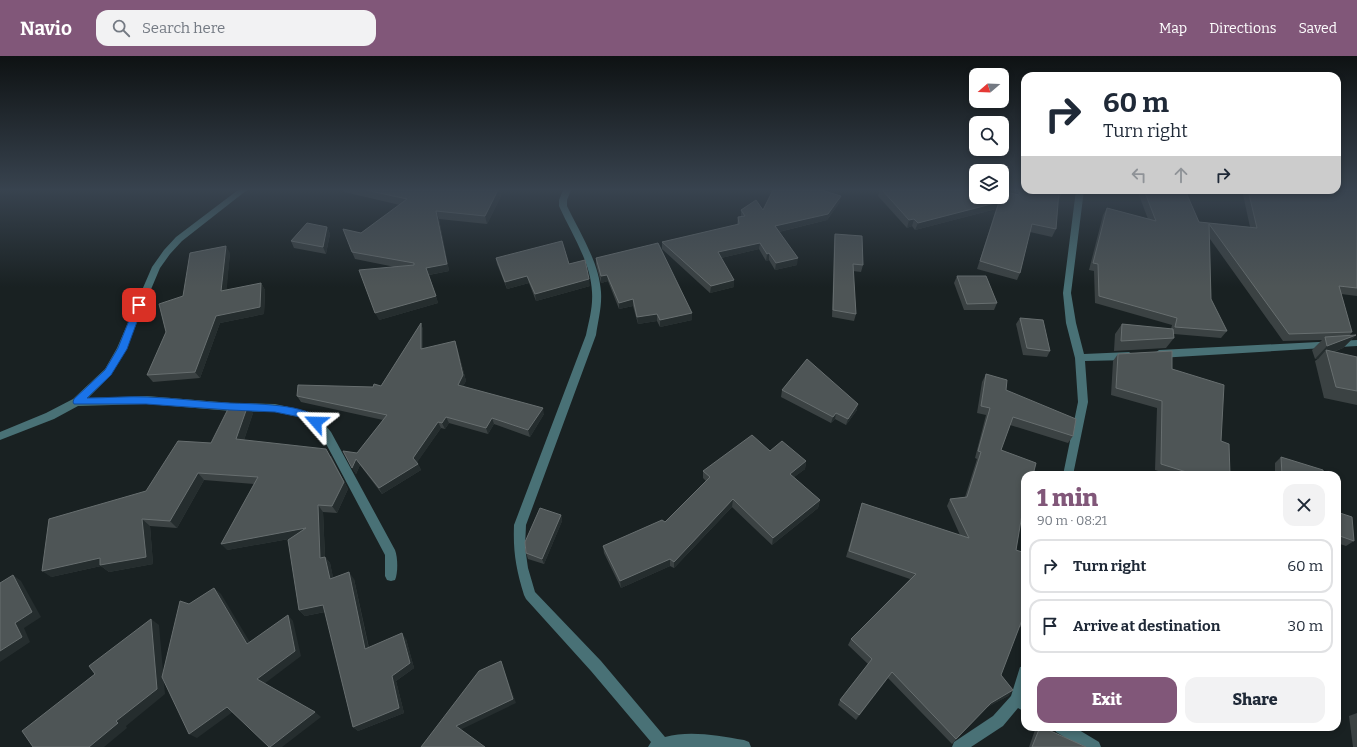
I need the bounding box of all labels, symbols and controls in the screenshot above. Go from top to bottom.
search box [96,10,376,46]
text: Navio [20,17,72,40]
icon: search [110,17,132,39]
text: Search here [142,19,225,37]
text: Map [1159,20,1187,37]
text: Directions [1209,20,1277,37]
text: Saved [1299,20,1337,37]
north arrow [969,68,1009,108]
map controls [969,68,1009,204]
text: 60 m [1103,86,1169,119]
icon: right [1037,88,1089,140]
button: search [969,116,1009,156]
text: Turn right [1103,120,1188,142]
button: layers [969,164,1009,204]
icon: left [1128,164,1150,186]
icon: ahead [1170,164,1192,186]
icon: right [1212,164,1234,186]
pin [122,288,156,322]
icon: arrive [128,294,150,316]
position arrow [295,401,337,443]
text: 1 min [1037,484,1098,512]
button: close [1283,484,1325,526]
text: 90 m · 08:21 [1037,513,1107,528]
icon: right [1039,555,1061,577]
text: Turn right [1073,557,1146,575]
text: 60 m [1287,557,1323,575]
icon: arrive [1039,615,1061,637]
text: Arrive at destination [1073,617,1220,635]
text: 30 m [1288,617,1323,635]
button: Exit [1037,677,1177,723]
button: Share [1185,677,1325,723]

